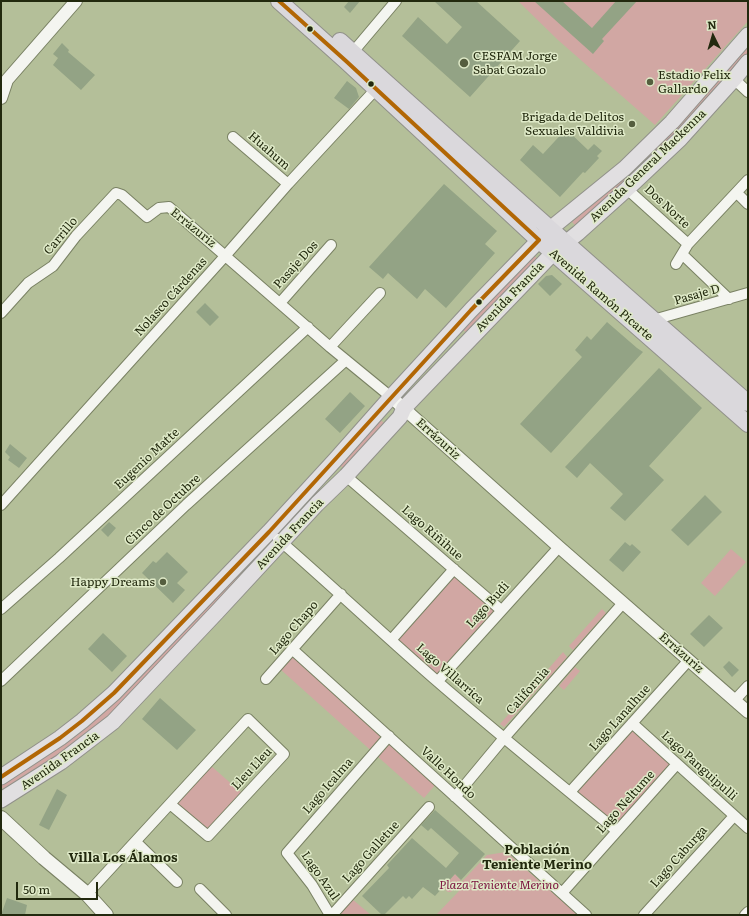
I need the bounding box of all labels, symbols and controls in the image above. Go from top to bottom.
north arrow [693,16,733,56]
text: N [707,16,717,32]
unlabelled marker [305,24,315,34]
place label: CESFAM Jorge Sabat Gozalo [473,49,557,77]
marker: CESFAM Jorge Sabat Gozalo [458,57,470,69]
place label: Estadio Felix Gallardo [658,68,731,96]
marker: Estadio Felix Gallardo [645,77,655,87]
unlabelled marker [366,79,376,89]
street label: Avenida General Mackenna [587,107,709,225]
place label: Brigada de Delitos Sexuales Valdivia [521,110,624,138]
marker: Brigada de Delitos Sexuales Valdivia [627,119,637,129]
street label: Huahum [245,129,293,173]
street label: Dos Norte [641,182,693,232]
street label: Errázuriz [167,205,219,251]
street label: Carrillo [41,214,81,258]
street label: Pasaje Dos [271,238,321,292]
street label: Avenida Ramón Picarte [546,246,656,344]
street label: Nolasco Cárdenas [132,255,210,339]
street label: Avenida Francia [473,259,547,335]
street label: Pasaje D [673,282,721,308]
unlabelled marker [474,297,484,307]
street label: Errázuriz [413,415,463,463]
street label: Eugenio Matte [112,425,182,493]
street label: Cinco de Octubre [122,471,204,549]
street label: Avenida Francia [253,495,327,573]
street label: Lago Riñihue [399,503,465,563]
place label: Happy Dreams [71,575,155,589]
marker: Happy Dreams [158,577,168,587]
street label: Lago Budi [464,579,512,631]
street label: Lago Chapo [267,598,321,658]
street label: Errázuriz [656,630,706,676]
street label: Lago Villarrica [413,641,487,707]
street label: California [503,664,553,718]
street label: Lago Lanalhue [587,682,653,754]
street label: Lago Panguipulli [658,728,740,804]
street label: Avenida Francia [18,729,102,793]
street label: Valle Hondo [417,744,479,802]
street label: Lleu Lleu [229,745,275,793]
street label: Lago Icalma [300,755,356,817]
street label: Lago Neltume [594,768,658,836]
street label: Lago Galletue [340,818,402,886]
street label: Lago Caburga [648,823,710,891]
district label: Población Teniente Merino [482,842,592,873]
street label: Lago Azul [298,849,342,903]
district label: Villa Los Álamos [69,850,177,866]
scale bar [18,874,100,900]
park label: Plaza Teniente Merino [439,878,559,892]
text: 50 m [23,880,50,898]

